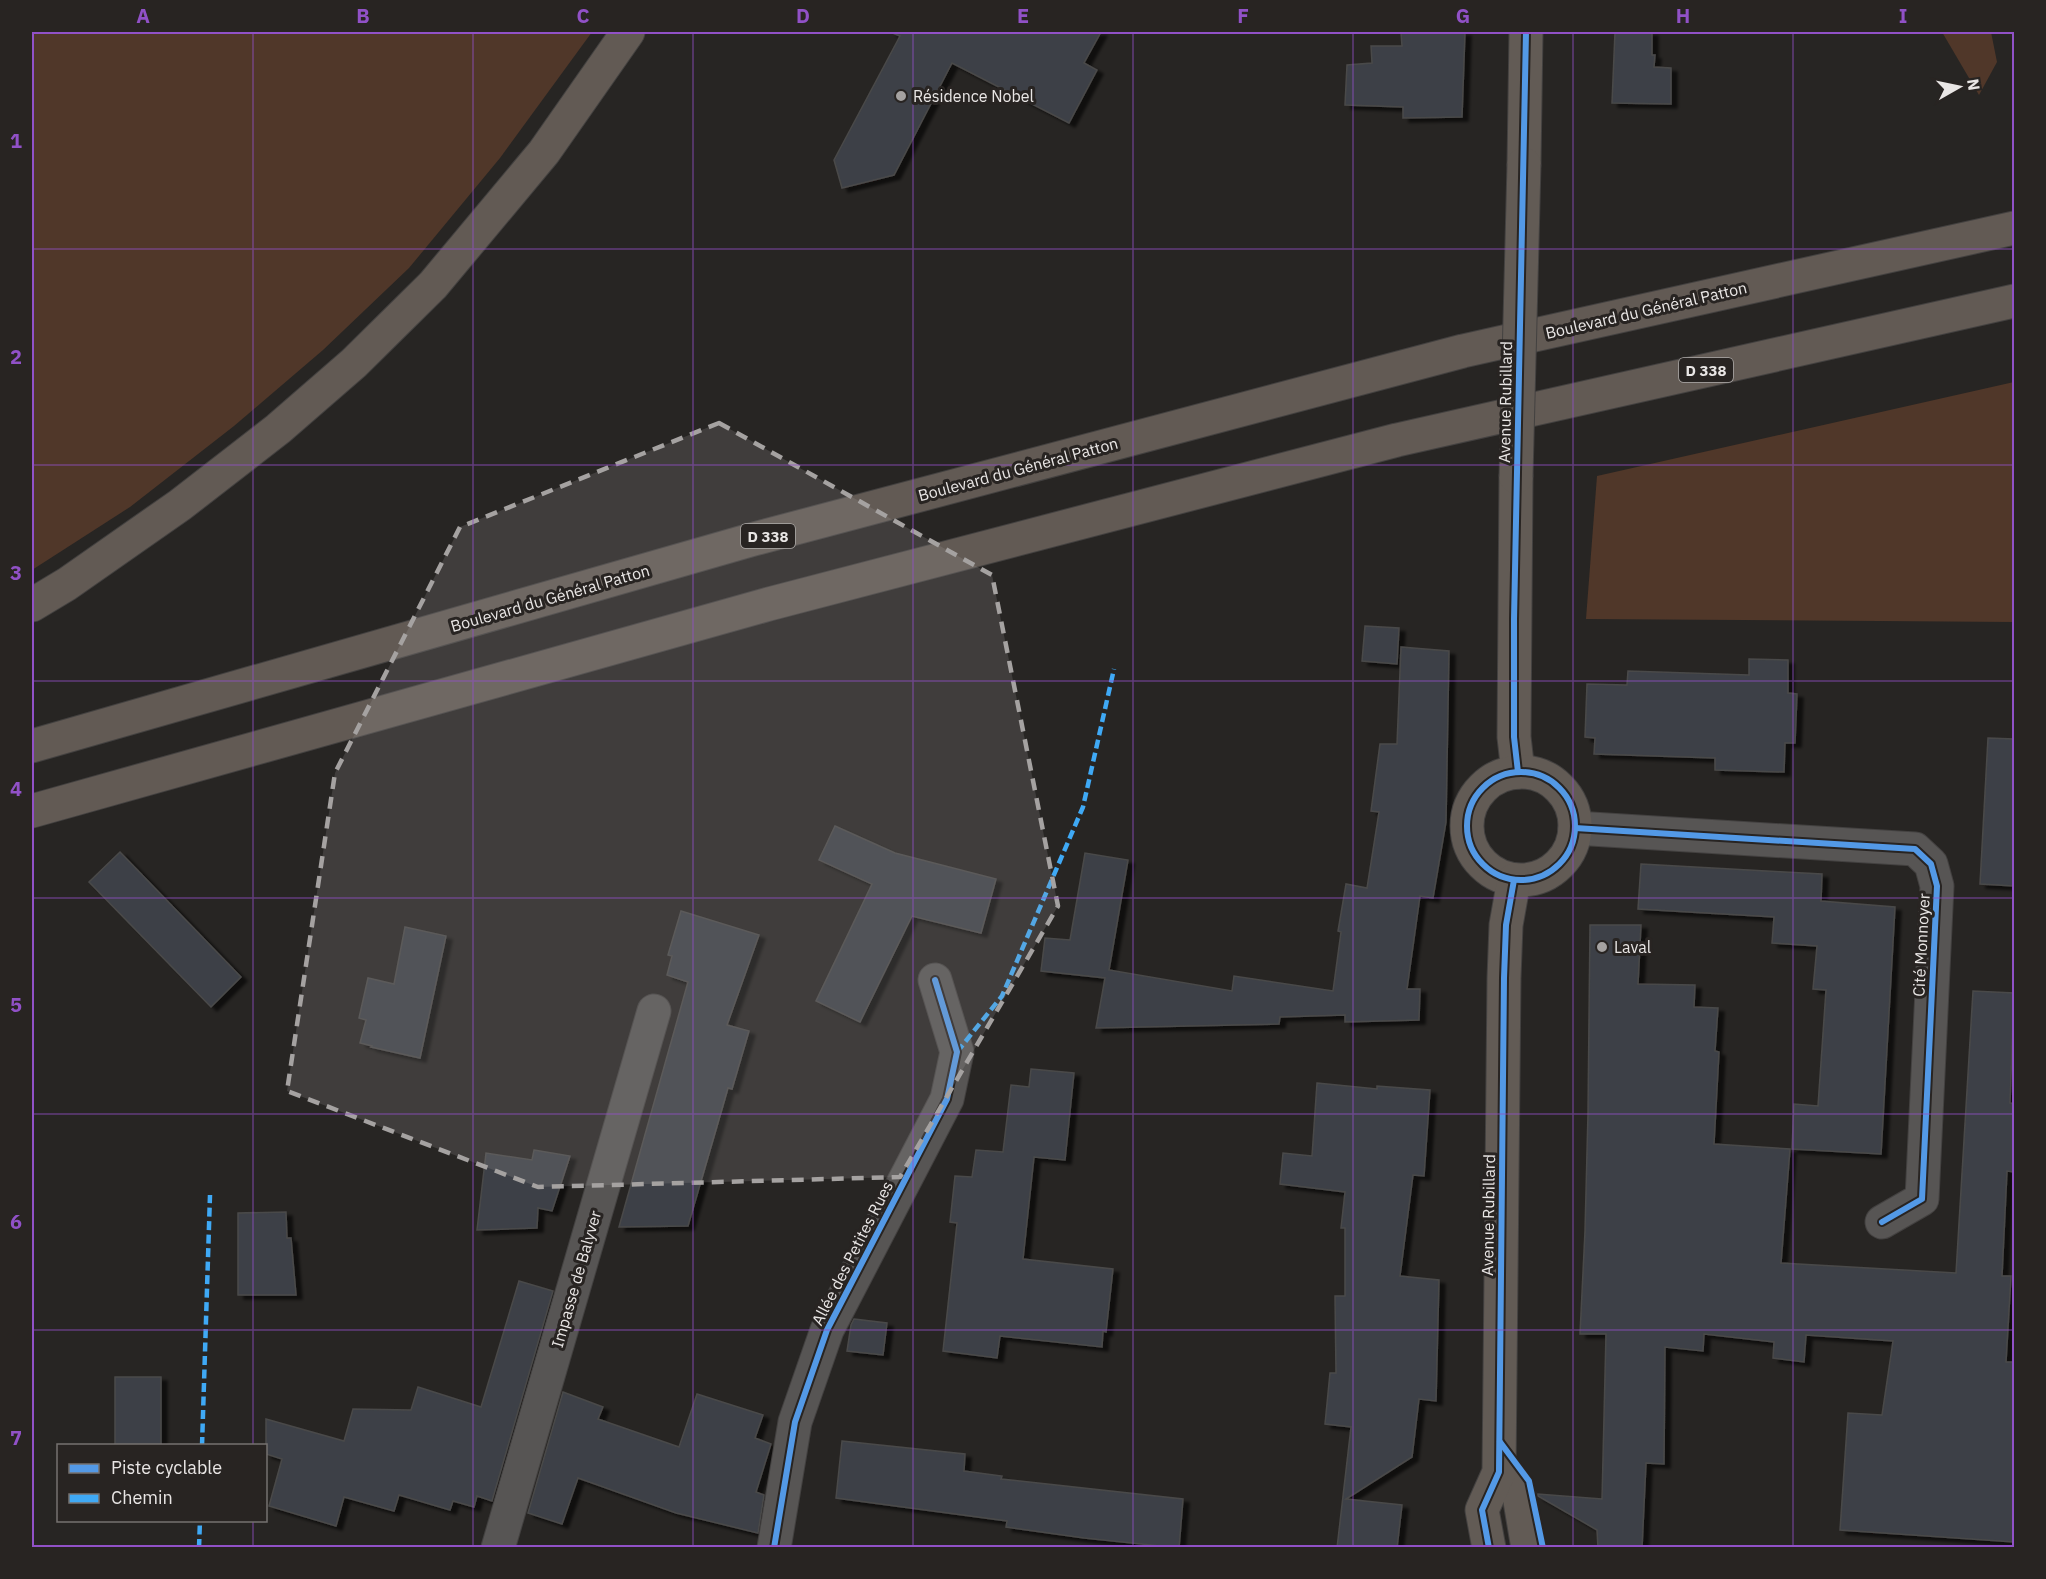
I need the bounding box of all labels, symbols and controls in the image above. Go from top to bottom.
text: A [136,2,150,29]
text: B [356,2,370,29]
text: C [576,2,590,29]
text: D [796,2,810,29]
text: E [1017,2,1029,29]
text: F [1237,2,1249,29]
text: G [1456,2,1470,29]
text: H [1676,2,1690,29]
text: I [1899,2,1907,29]
north arrow [1929,57,1989,117]
text: N [1963,77,1985,92]
place label: Résidence Nobel [913,86,1034,106]
marker: Résidence Nobel [894,89,908,103]
text: 1 [10,127,22,154]
street label: Boulevard du Général Patton [1543,277,1749,343]
street label: Avenue Rubillard [1494,341,1516,463]
text: 2 [10,343,22,370]
road number: D 338 [1679,358,1733,382]
street label: Boulevard du Général Patton [916,433,1120,505]
road number: D 338 [741,524,795,548]
text: 3 [10,559,22,586]
street label: Boulevard du Général Patton [448,560,652,636]
text: 4 [10,775,22,802]
street label: Cité Monnoyer [1908,893,1934,997]
place label: Laval [1614,937,1651,957]
marker: Laval [1595,940,1609,954]
text: 5 [10,991,22,1018]
street label: Avenue Rubillard [1477,1154,1499,1276]
street label: Allée des Petites Rues [807,1177,897,1329]
text: 6 [10,1208,22,1235]
street label: Impasse de Balyver [547,1208,605,1350]
text: 7 [10,1424,22,1451]
legend [57,1444,267,1522]
text: Piste cyclable [111,1456,222,1479]
text: Chemin [111,1486,173,1509]

